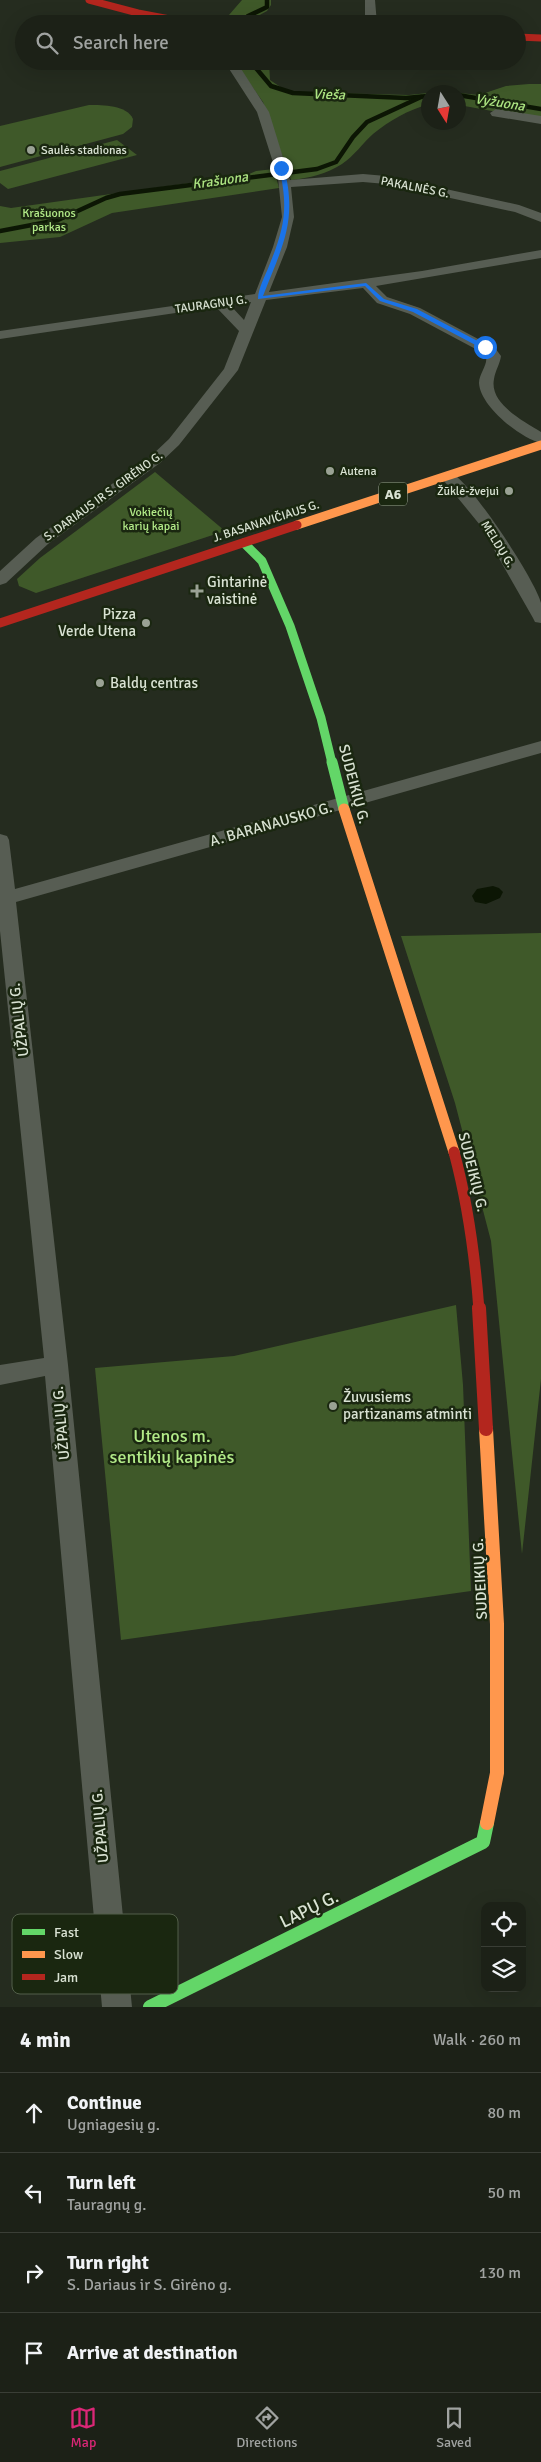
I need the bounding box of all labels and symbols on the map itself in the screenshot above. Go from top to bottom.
water label: Vieša [313,85,346,104]
north arrow [421,85,466,130]
water label: Vyžuona [474,90,527,115]
place label: Saulės stadionas [41,143,127,158]
marker: Saulės stadionas [25,144,37,156]
route end [270,157,293,180]
water label: Krašuona [191,168,250,193]
street label: PAKALNĖS G. [380,174,450,201]
park label: Krašuonos parkas [22,206,76,235]
street label: TAURAGNŲ G. [174,292,248,317]
route start [474,336,497,359]
street label: S. DARIAUS IR S. GIRĖNO G. [41,448,166,545]
place label: Autena [340,464,377,479]
marker: Autena [324,465,336,477]
road number: A6 [379,482,407,506]
place label: Žūklė-žvejui [437,484,499,499]
marker: Žūklė-žvejui [503,485,515,497]
street label: J. BASANAVIČIAUS G. [211,497,321,546]
park label: Vokiečių karių kapai [122,505,180,534]
street label: MELDŲ G. [477,518,518,570]
place label: Gintarinė vaistinė [207,573,267,608]
marker: Gintarinė vaistinė [191,585,203,597]
place label: Pizza Verde Utena [58,605,136,640]
marker: Pizza Verde Utena [140,617,152,629]
place label: Baldų centras [110,674,198,692]
marker: Baldų centras [94,677,106,689]
street label: SUDEIKIŲ G. [335,742,373,826]
street label: A. BARANAUSKO G. [208,798,334,850]
street label: UŽPALIŲ G. [6,982,32,1058]
street label: SUDEIKIŲ G. [454,1130,492,1214]
street label: UŽPALIŲ G. [49,1385,73,1461]
place label: Žuvusiems partizanams atminti [343,1388,472,1423]
marker: Žuvusiems partizanams atminti [327,1400,339,1412]
park label: Utenos m. sentikių kapinės [110,1425,235,1468]
street label: SUDEIKIŲ G. [469,1538,491,1620]
street label: UŽPALIŲ G. [88,1788,112,1864]
street label: LAPŲ G. [276,1885,342,1933]
legend [12,1914,178,1994]
text: Fast [54,1924,79,1941]
text: Slow [54,1946,83,1963]
text: Jam [54,1969,78,1986]

